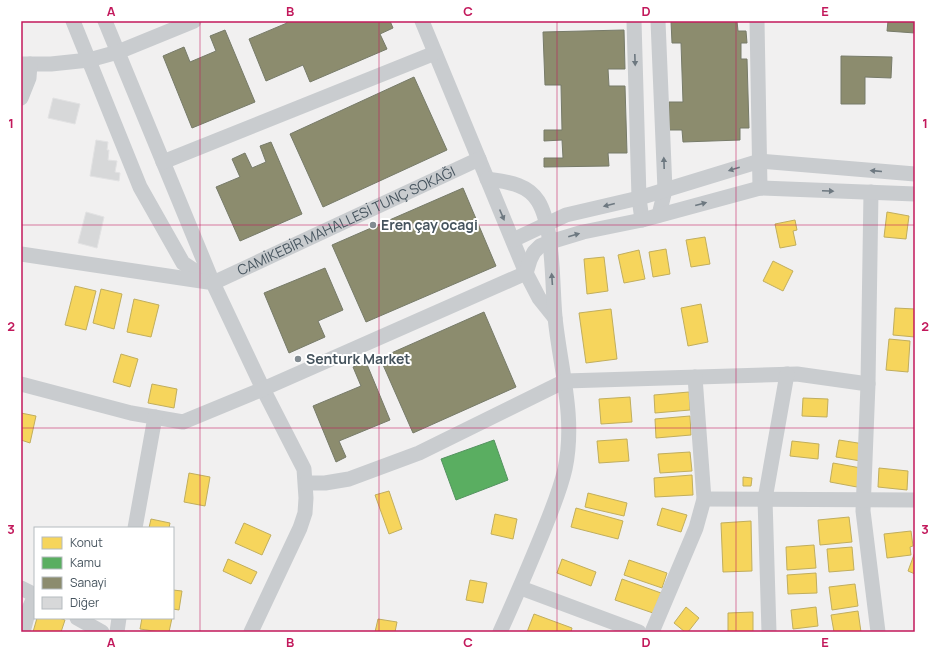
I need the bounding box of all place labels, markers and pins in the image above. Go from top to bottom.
place label: Eren çay ocagi [381,215,478,234]
marker: Eren çay ocagi [368,220,378,230]
place label: Senturk Market [306,349,410,368]
marker: Senturk Market [293,354,303,364]

